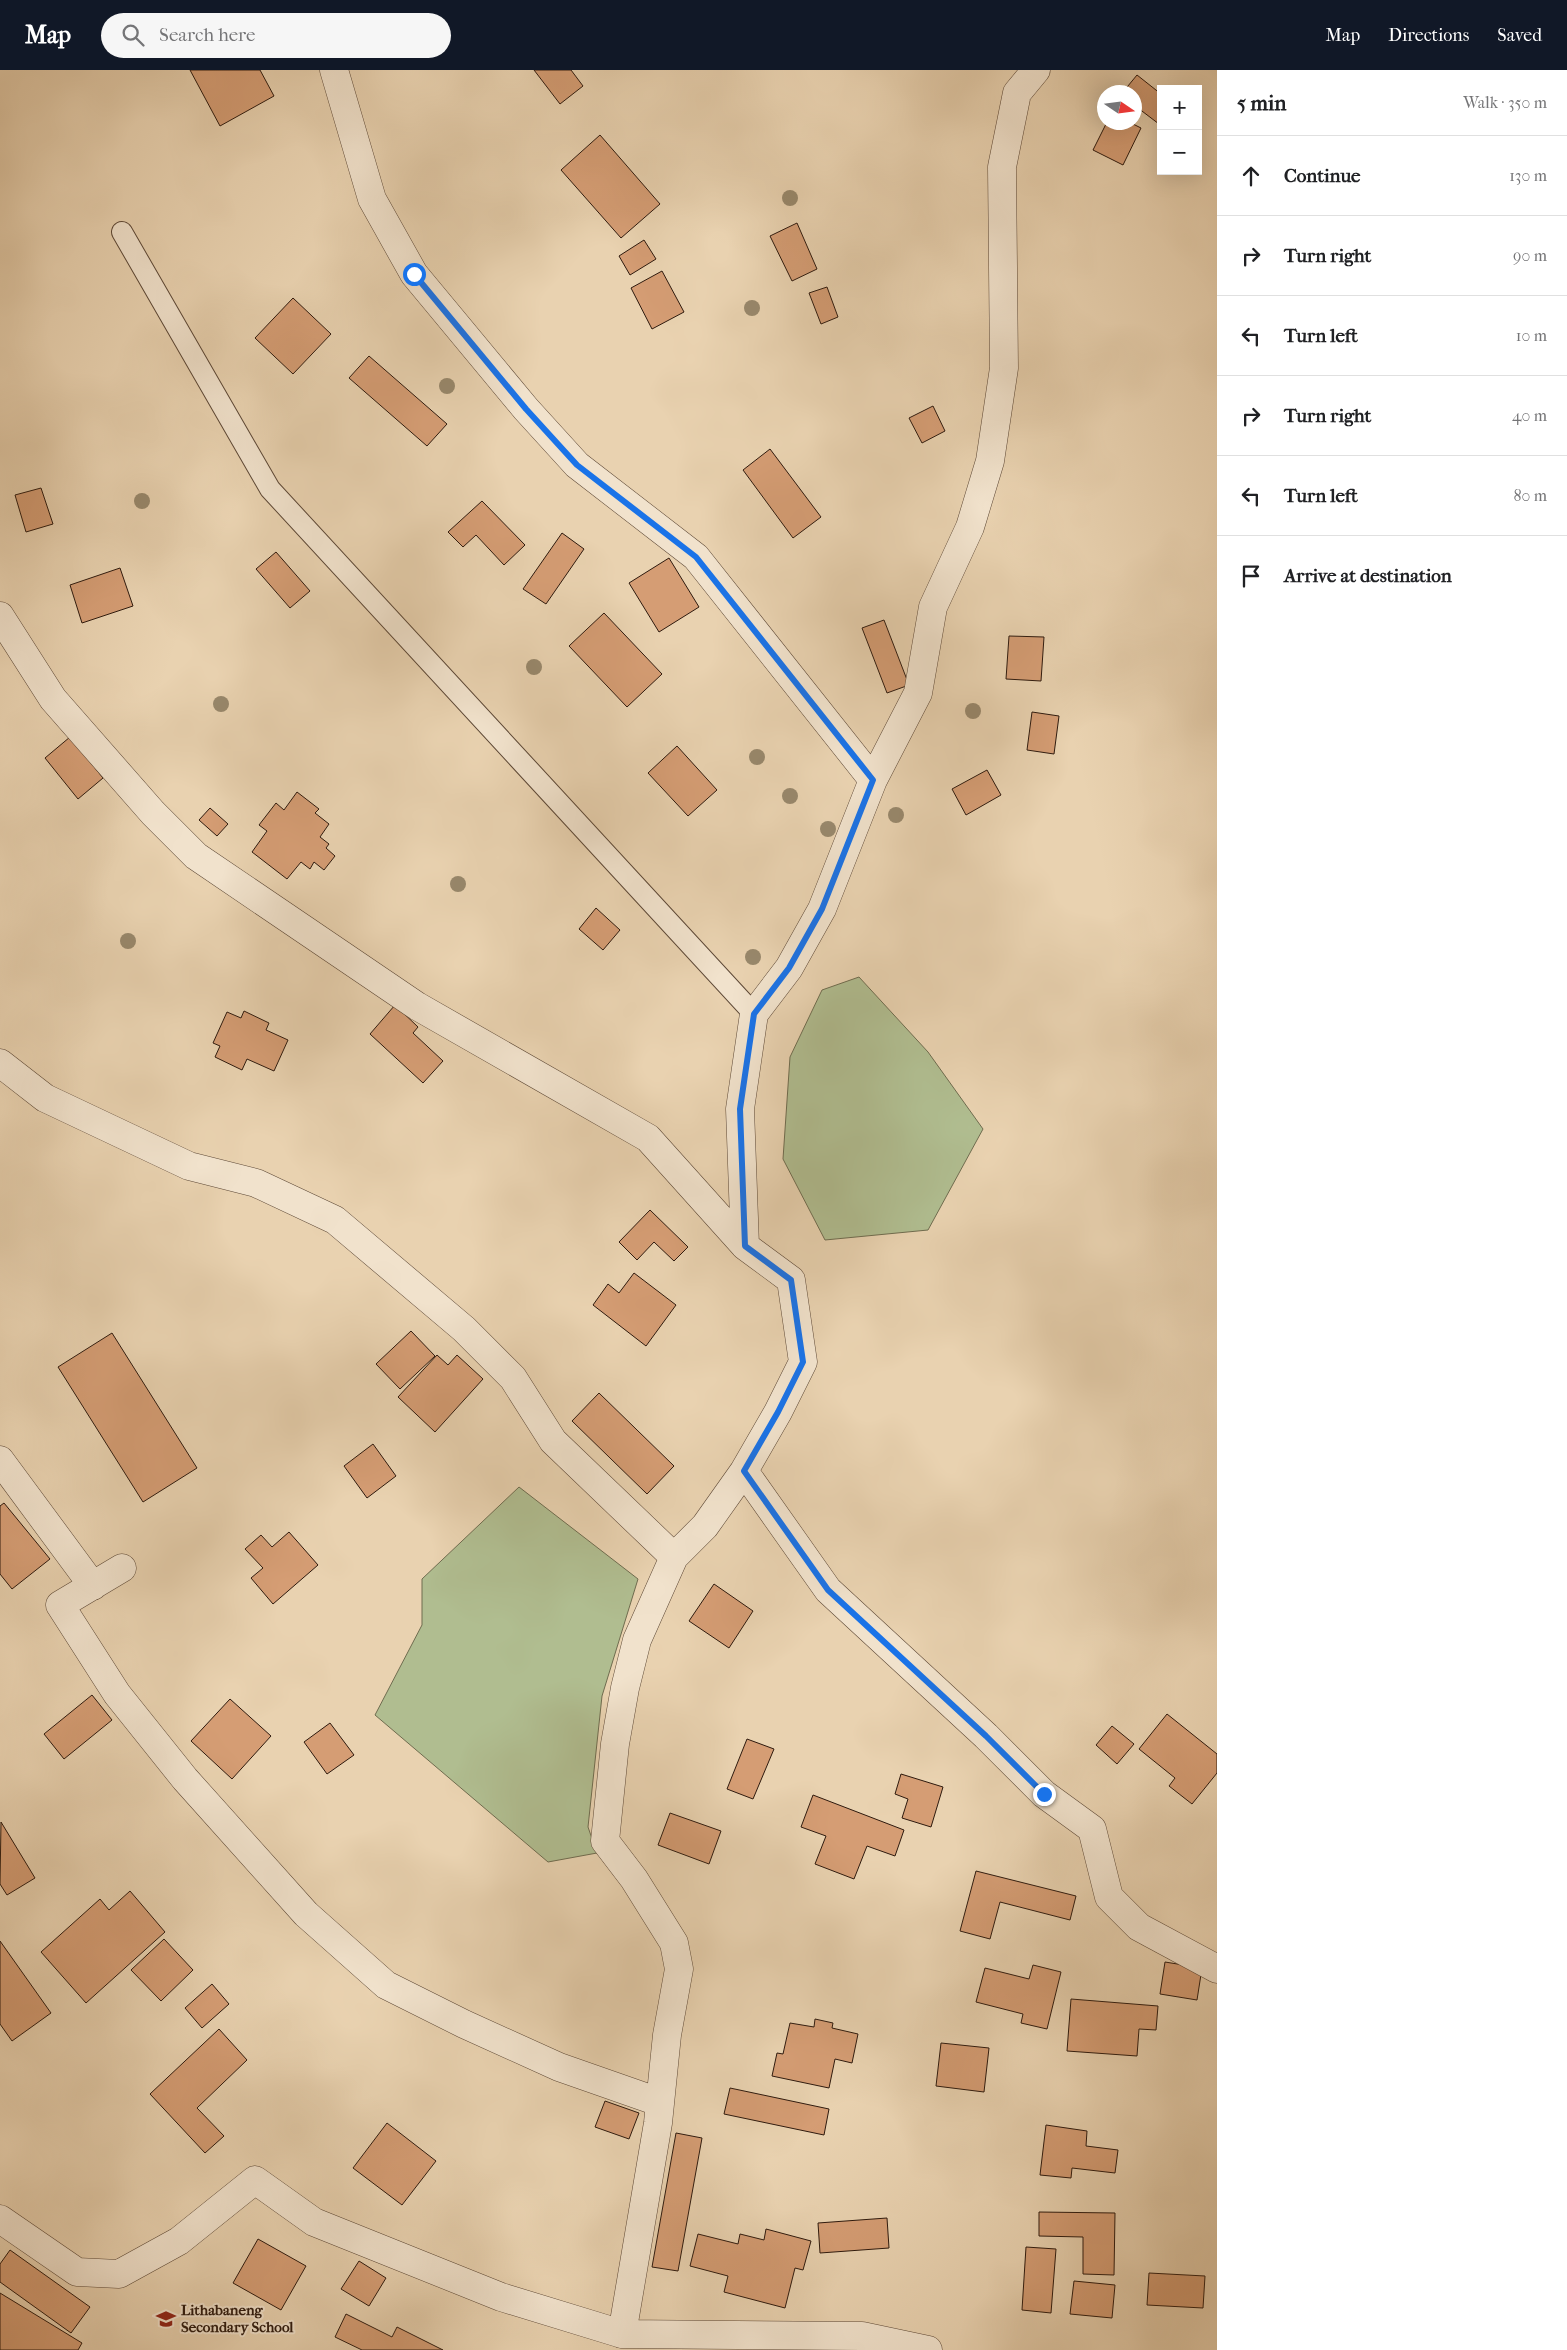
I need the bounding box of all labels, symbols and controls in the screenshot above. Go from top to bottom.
search box [101,13,451,58]
text: Map [25,21,71,49]
icon: search [119,21,147,49]
text: Search here [159,24,255,46]
text: Map [1326,25,1360,46]
text: Directions [1388,25,1469,46]
text: Saved [1497,25,1542,46]
north arrow [1097,85,1142,130]
map controls [1157,85,1202,175]
button: + [1157,85,1202,130]
text: 5 min [1237,91,1286,115]
text: Walk · 350 m [1463,93,1547,112]
button: − [1157,130,1202,175]
icon: ahead [1237,162,1265,190]
text: Continue [1284,165,1360,187]
text: 130 m [1509,166,1547,185]
icon: right [1237,242,1265,270]
text: Turn right [1284,245,1371,267]
text: 90 m [1513,246,1547,265]
route start [403,263,426,286]
icon: left [1237,322,1265,350]
text: Turn left [1284,325,1358,347]
text: 10 m [1516,326,1547,345]
icon: right [1237,402,1265,430]
text: Turn right [1284,405,1371,427]
text: 40 m [1512,406,1547,425]
icon: left [1237,482,1265,510]
text: Turn left [1284,485,1358,507]
text: 80 m [1513,486,1547,505]
icon: arrive [1237,562,1265,590]
text: Arrive at destination [1284,565,1452,587]
route end [1033,1783,1056,1806]
place label: Lithabaneng Secondary School [181,2301,294,2336]
school or university icon: Lithabaneng Secondary School [155,2308,177,2330]

